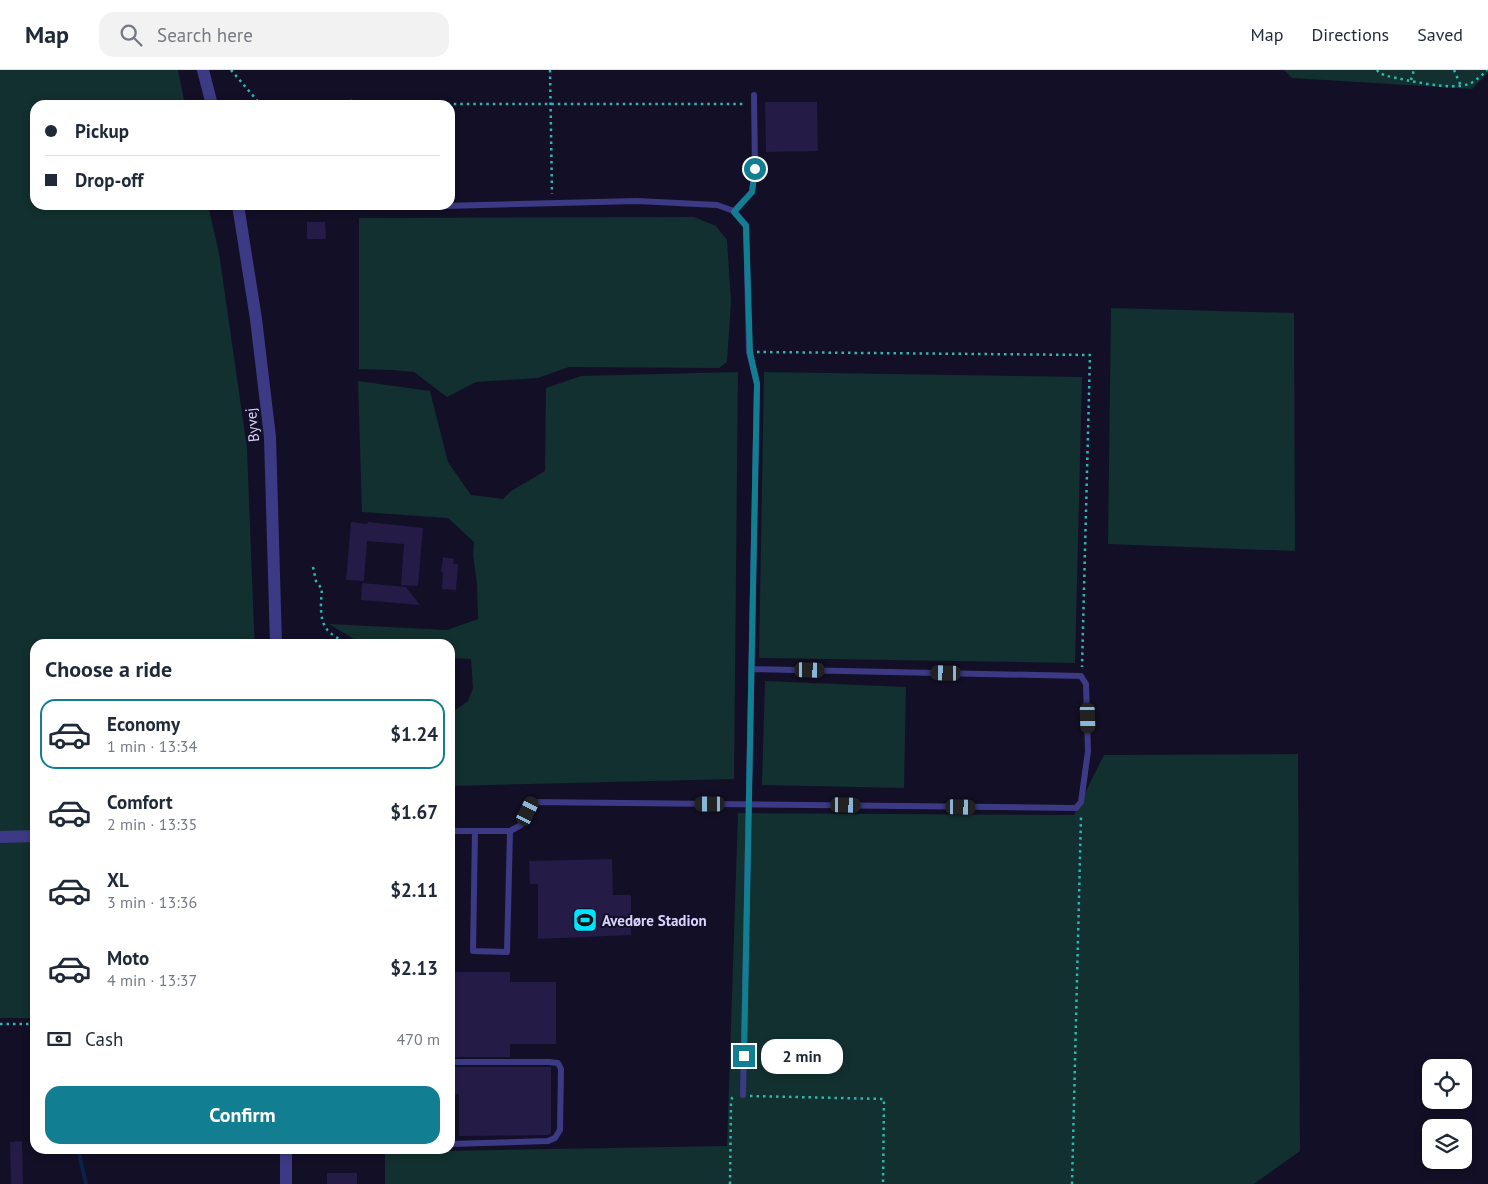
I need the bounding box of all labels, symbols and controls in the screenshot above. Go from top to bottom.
search box [99,12,449,57]
text: Map [25,19,69,50]
icon: search [117,21,145,49]
text: Search here [157,23,253,47]
text: Map [1251,23,1283,46]
text: Directions [1311,23,1389,46]
text: Saved [1417,23,1463,46]
text: Pickup [75,119,129,143]
route start [744,158,766,180]
text: Drop-off [75,168,143,192]
street label: Byvej [241,407,263,443]
text: Choose a ride [45,655,172,683]
car [794,662,825,678]
car [930,665,961,681]
car [1079,703,1096,733]
icon: car [47,712,92,757]
text: Economy [107,712,180,736]
text: $1.24 [390,722,438,746]
text: 1 min · 13:34 [107,736,197,756]
icon: car [47,790,92,835]
text: Comfort [107,790,173,814]
car [514,794,541,828]
car [695,797,725,812]
car [830,797,861,813]
car [945,799,976,815]
text: $1.67 [390,800,438,824]
text: 2 min · 13:35 [107,814,197,834]
icon: car [47,868,92,913]
text: XL [107,868,129,892]
text: $2.11 [390,878,438,902]
text: 3 min · 13:36 [107,892,197,912]
sports icon: Avedøre Stadion [572,907,598,933]
place label: Avedøre Stadion [602,911,707,930]
icon: car [47,946,92,991]
text: Moto [107,946,149,970]
text: $2.13 [390,956,438,980]
text: 4 min · 13:37 [107,970,197,990]
icon: cash [45,1025,73,1053]
text: Cash [85,1027,123,1051]
text: 470 m [397,1029,440,1049]
callout: 2 min [762,1038,844,1074]
route end [733,1045,755,1067]
text: 2 min [782,1046,822,1066]
map controls [1422,1059,1472,1169]
button: locate [1422,1059,1472,1109]
button: Confirm [45,1086,440,1144]
button: layers [1422,1119,1472,1169]

